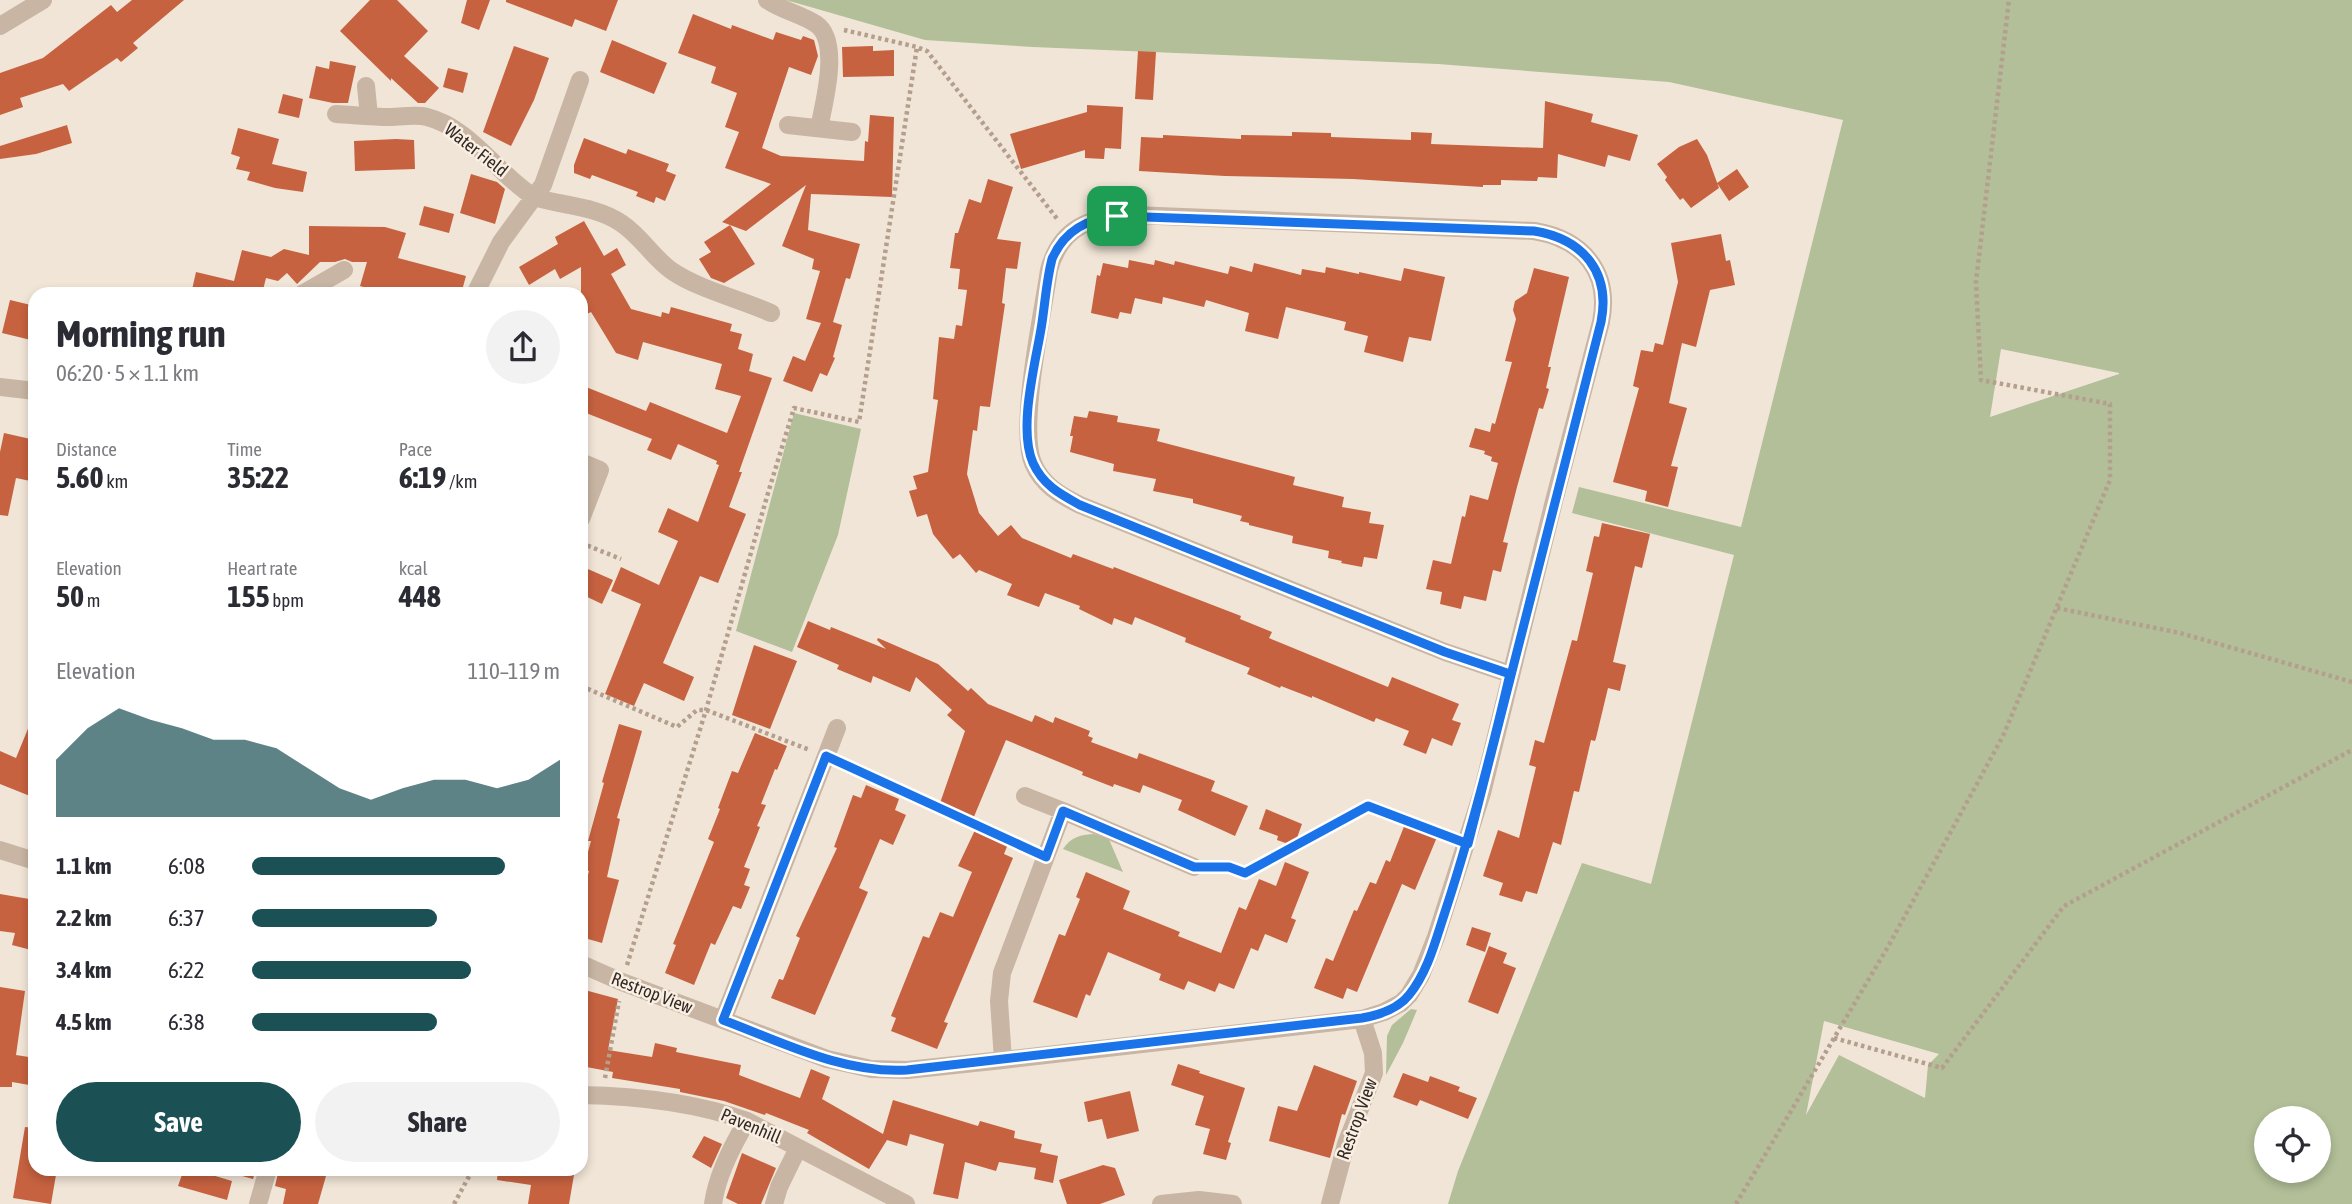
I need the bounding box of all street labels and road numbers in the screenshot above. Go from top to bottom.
street label: Water Field [440,118,512,181]
street label: Restrop View [609,967,696,1018]
street label: Restrop View [1332,1075,1381,1162]
street label: Pavenhill [718,1103,785,1148]

